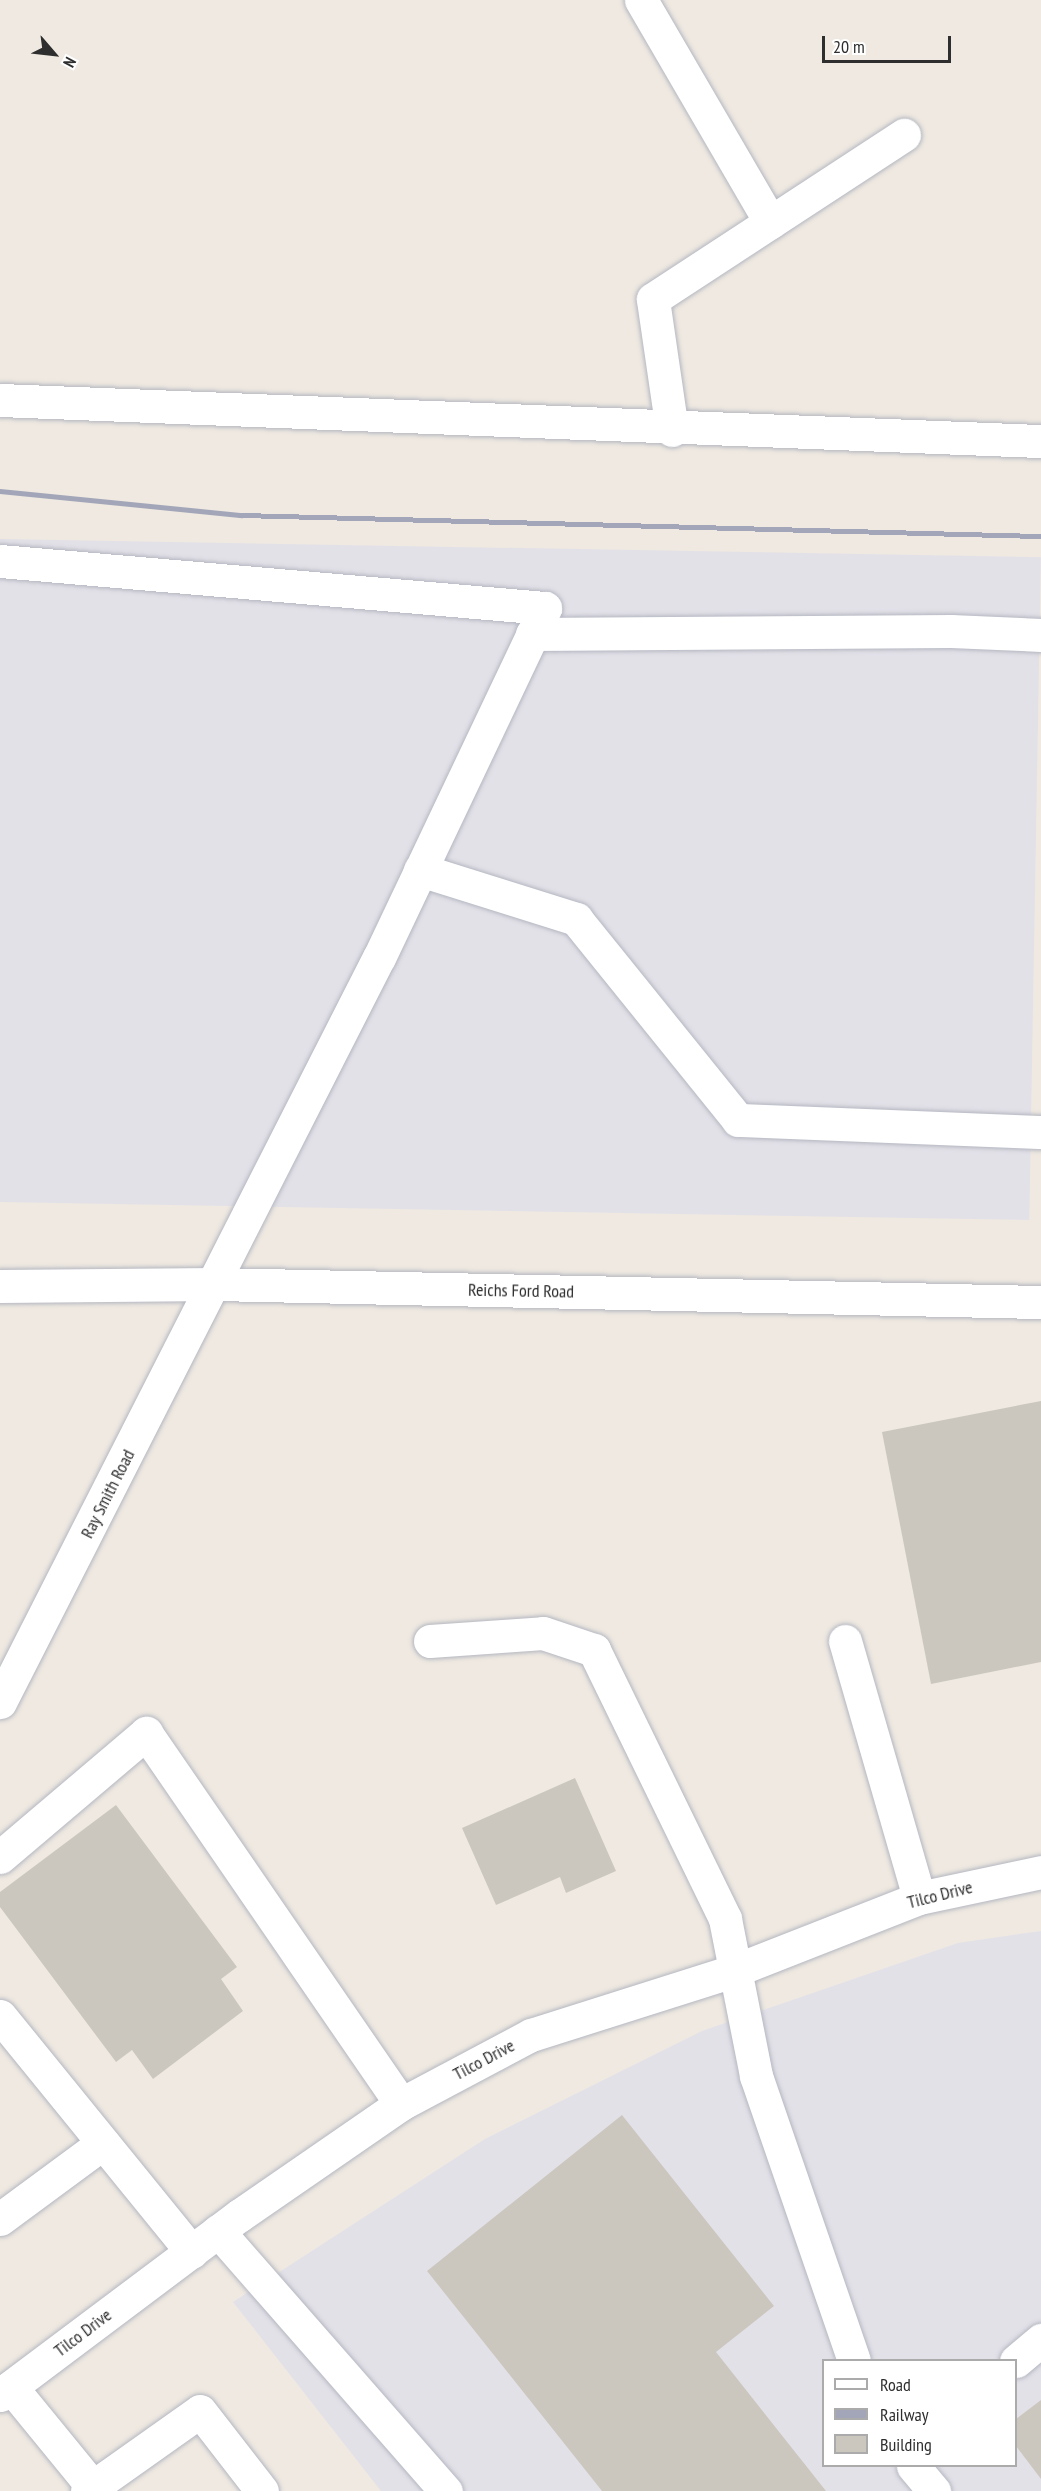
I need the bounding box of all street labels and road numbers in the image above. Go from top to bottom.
street label: Reichs Ford Road [468,1279,574,1303]
street label: Ray Smith Road [76,1446,140,1542]
street label: Tilco Drive [905,1876,975,1914]
street label: Tilco Drive [450,2035,518,2085]
street label: Tilco Drive [50,2304,116,2362]

